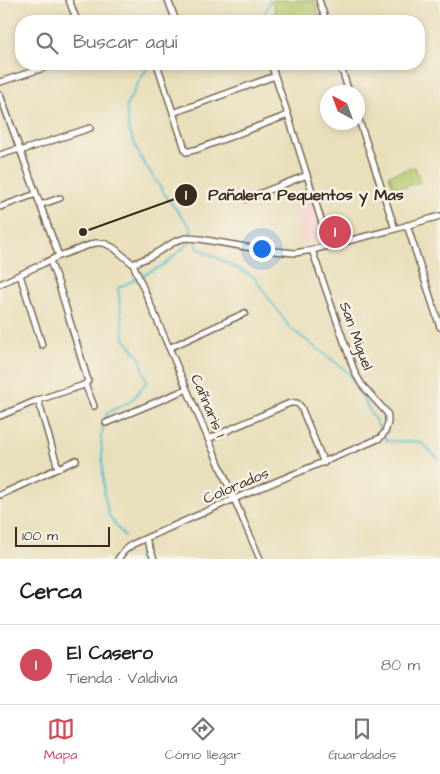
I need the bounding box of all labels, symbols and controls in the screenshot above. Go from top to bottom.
search box [15,15,425,70]
icon: search [33,29,61,57]
text: Buscar aquí [73,29,177,56]
north arrow [320,85,365,130]
callout: Pañalera Pequentos y Mas [173,179,414,210]
text: Pañalera Pequentos y Mas [208,184,404,207]
text: 1 [185,185,187,206]
pin: 1 [319,213,351,251]
your location [249,236,275,262]
street label: San Miguel [333,299,378,373]
street label: Cañnaris 1 [185,371,231,441]
street label: Colorados [200,463,272,509]
scale bar [15,524,110,547]
text: 100 m [22,526,58,546]
text: Cerca [20,577,82,606]
text: El Casero [67,640,153,667]
text: 1 [35,654,37,676]
text: 80 m [381,654,420,676]
text: Tienda · Valdivia [67,667,178,689]
tab: Mapa [44,715,77,765]
tab: Cómo llegar [165,715,241,765]
tab: Guardados [328,715,396,765]

